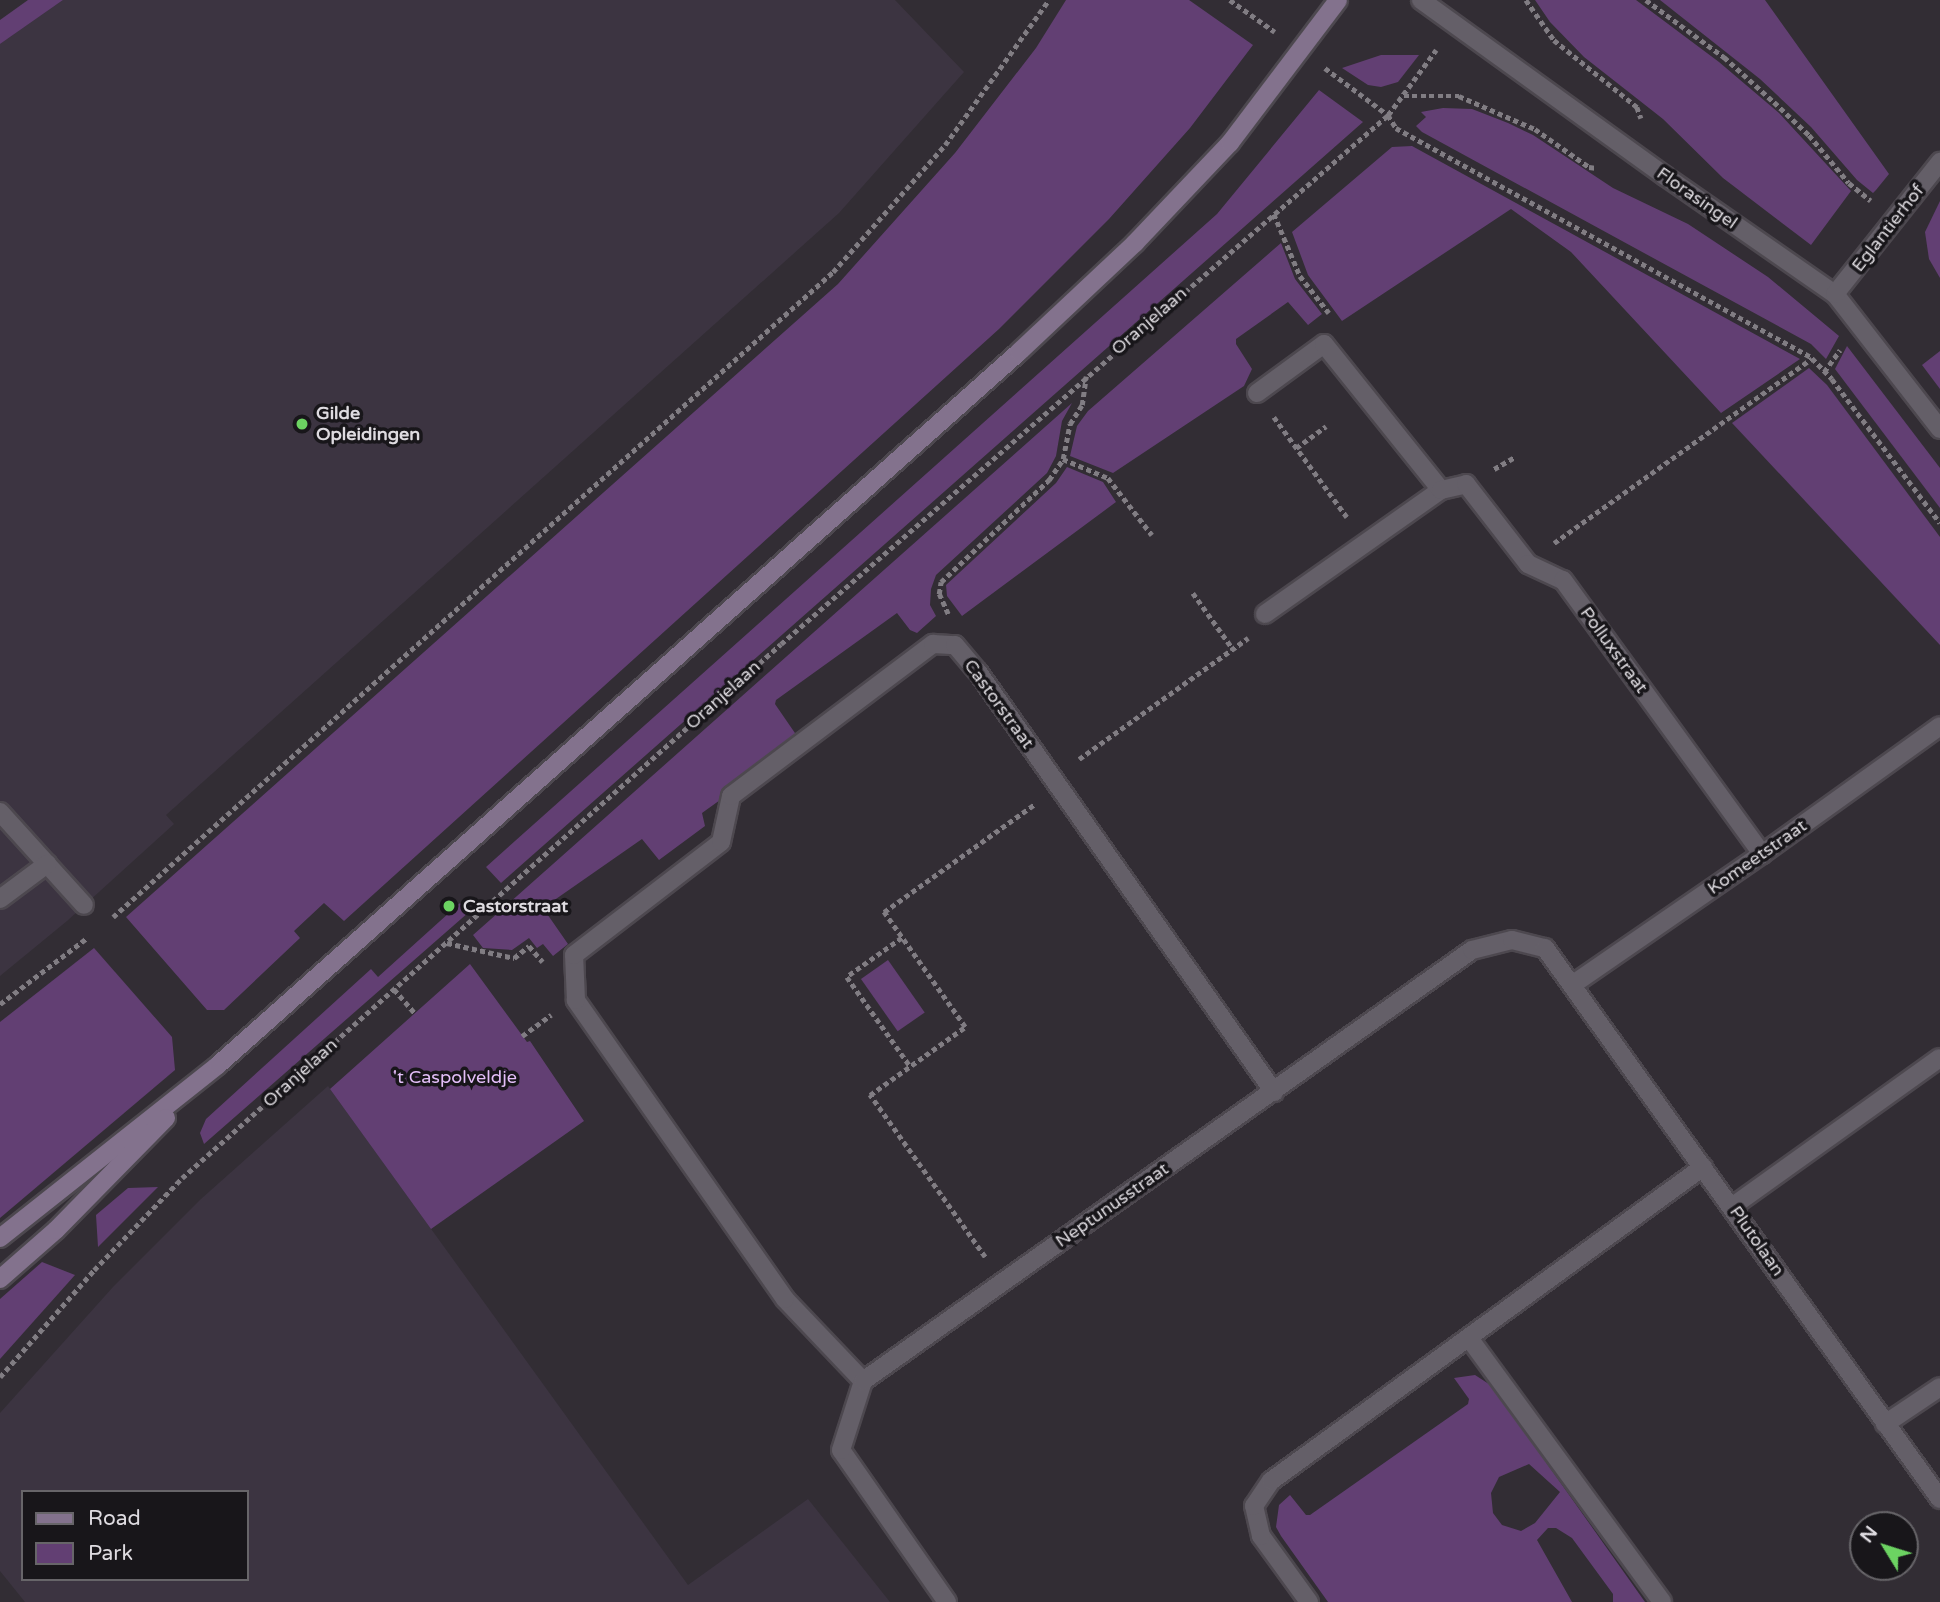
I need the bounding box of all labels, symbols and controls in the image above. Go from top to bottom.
street label: Florasingel [1653,162,1741,234]
street label: Eglantierhof [1847,180,1929,276]
street label: Oranjelaan [1107,282,1191,360]
place label: Gilde Opleidingen [316,403,420,446]
marker: Gilde Opleidingen [294,416,310,432]
street label: Polluxstraat [1575,603,1653,697]
street label: Castorstraat [959,655,1039,753]
street label: Oranjelaan [681,656,765,734]
street label: Komeetstraat [1703,815,1811,899]
place label: Castorstraat [463,895,568,917]
marker: Castorstraat [441,898,457,914]
street label: Oranjelaan [258,1034,342,1112]
park label: 't Caspolveldje [393,1066,517,1088]
street label: Neptunusstraat [1051,1158,1173,1252]
street label: Plutolaan [1725,1202,1789,1280]
legend [21,1490,248,1581]
text: Road [88,1506,141,1531]
north arrow [1849,1511,1919,1581]
text: N [1856,1522,1882,1547]
text: Park [88,1541,133,1566]

